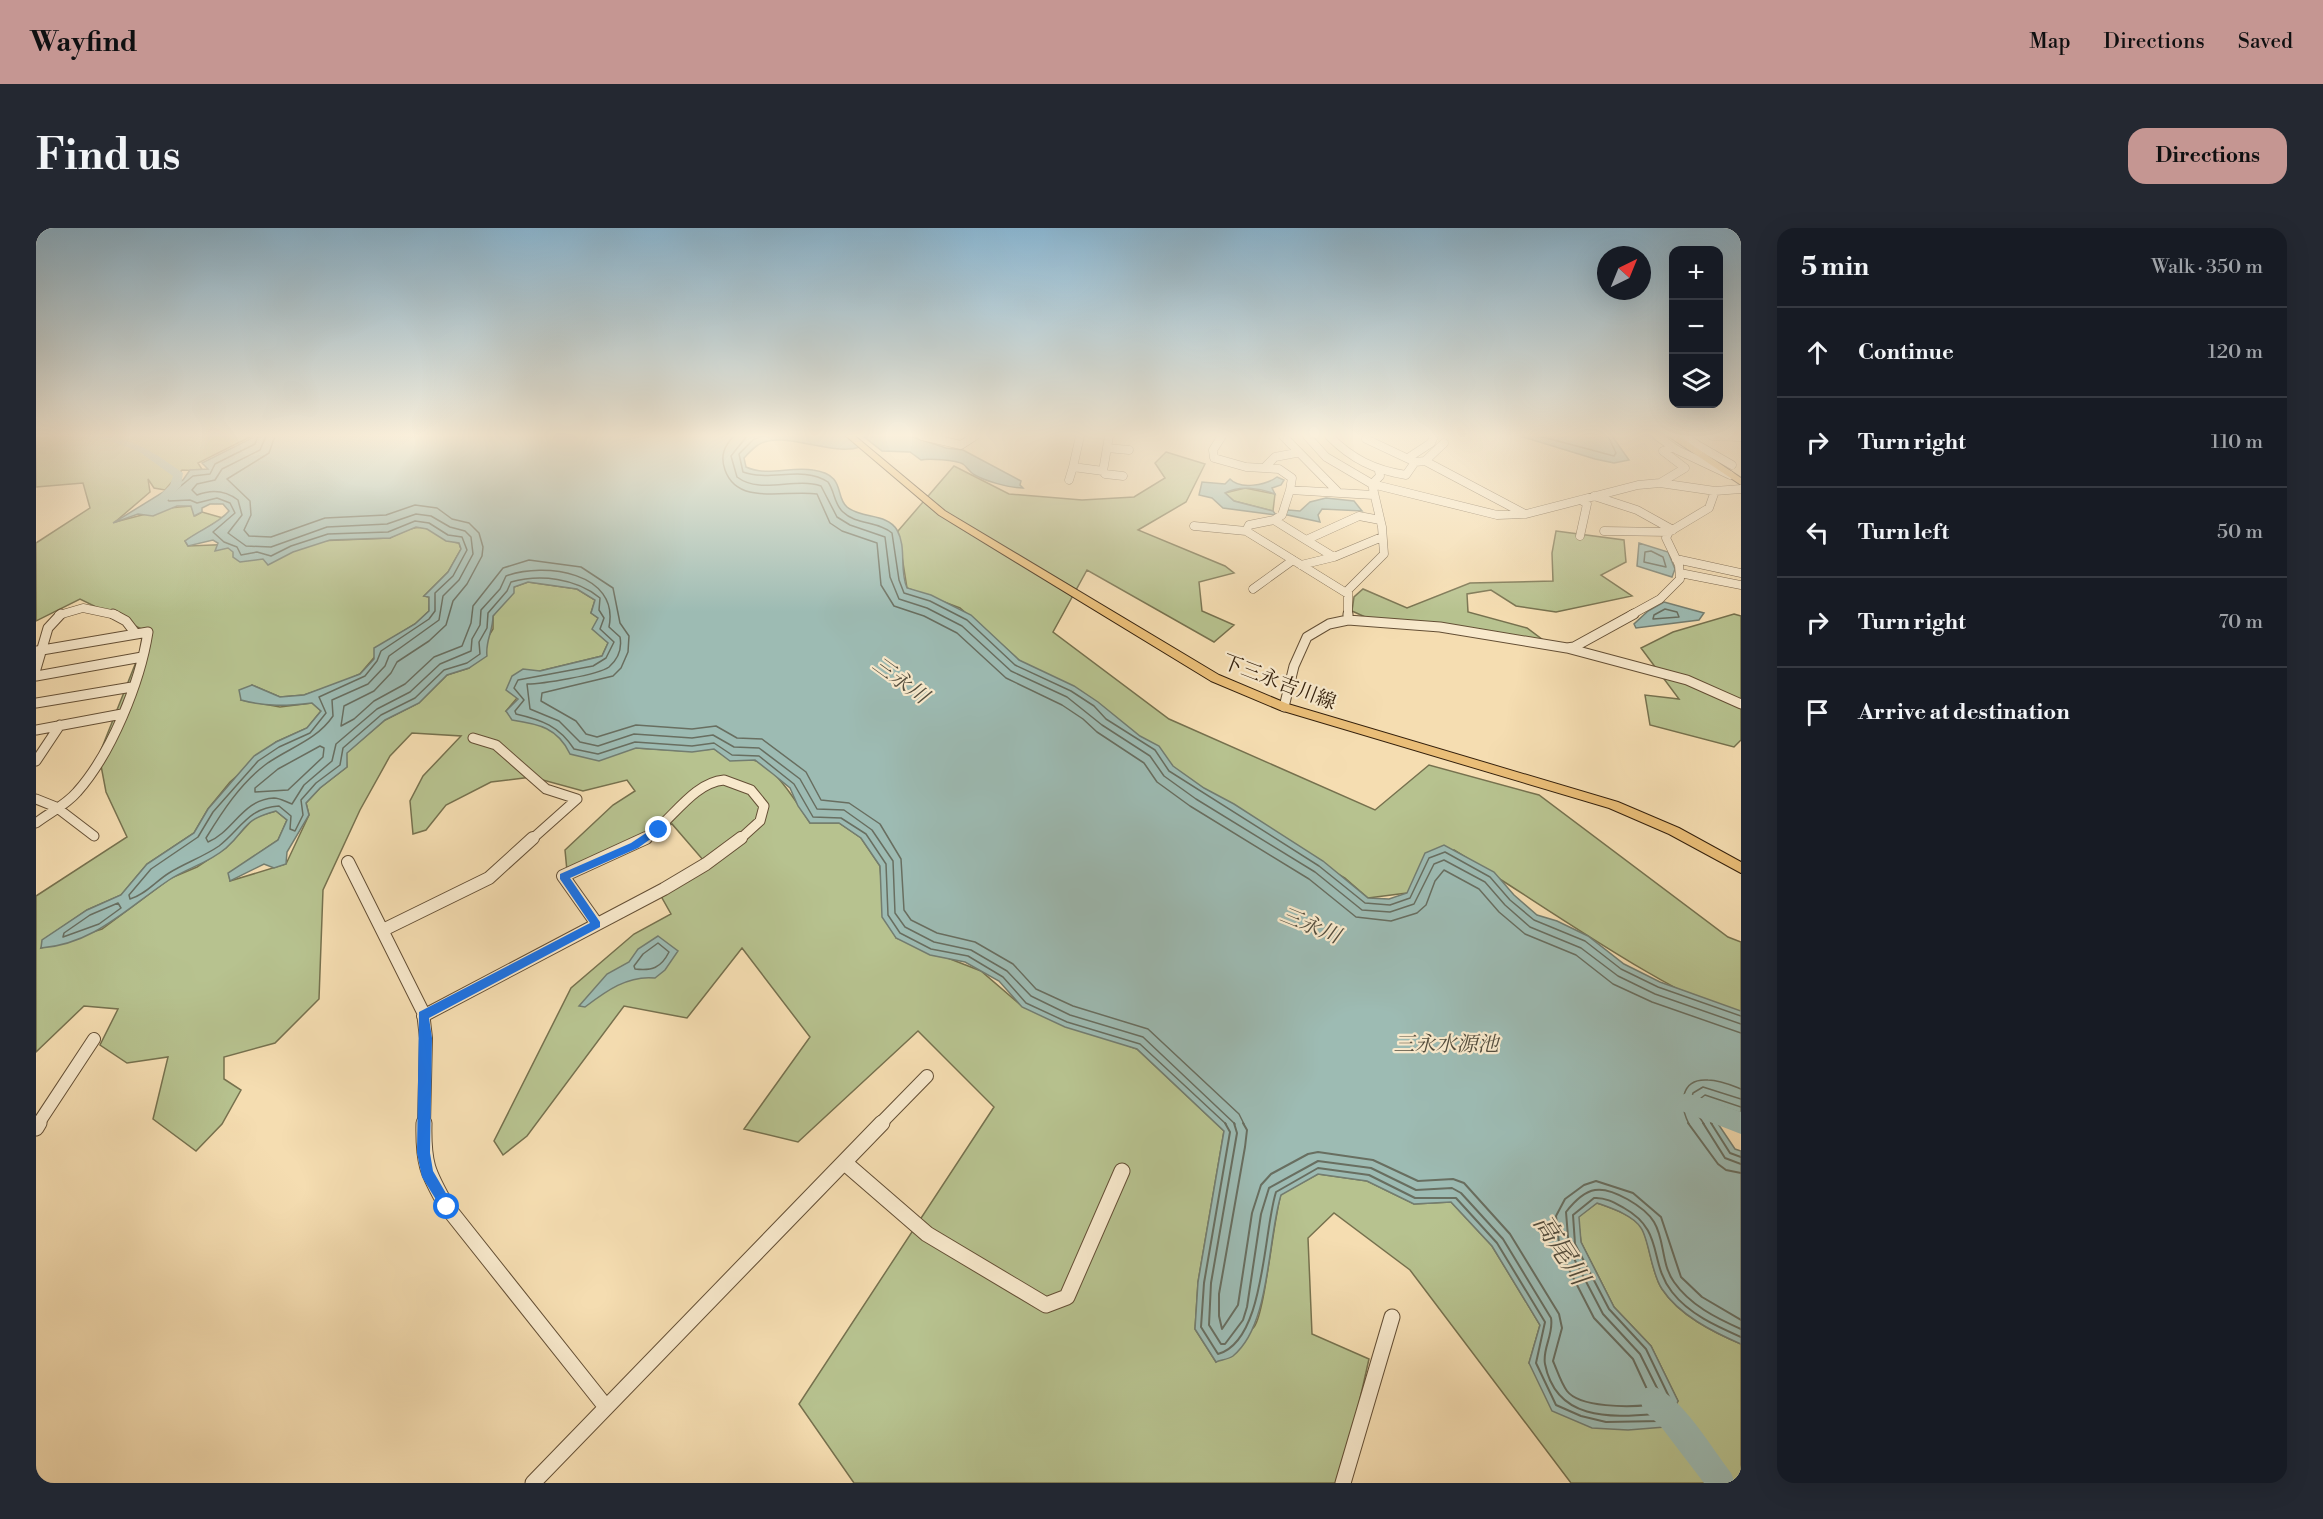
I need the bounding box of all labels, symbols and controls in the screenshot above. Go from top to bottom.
text: Wayfind [30,25,138,60]
text: Map [2029,29,2071,55]
text: Directions [2104,29,2205,55]
text: Saved [2238,29,2293,55]
button: Directions [2128,128,2287,184]
text: Find us [36,130,180,183]
north arrow [1597,246,1651,300]
map controls [1669,246,1723,408]
button: + [1669,246,1723,300]
text: 5 min [1801,251,1869,283]
text: Walk · 350 m [2151,255,2263,280]
button: − [1669,300,1723,354]
icon: ahead [1801,336,1834,369]
text: Continue [1858,339,1954,366]
text: 120 m [2208,340,2263,365]
button: layers [1669,354,1723,408]
icon: right [1801,426,1834,459]
text: Turn right [1858,429,1966,456]
text: 110 m [2211,430,2263,455]
icon: left [1801,516,1834,549]
text: Turn left [1858,519,1949,546]
text: 50 m [2217,520,2263,545]
icon: right [1801,606,1834,639]
text: Turn right [1858,609,1966,636]
text: 70 m [2219,610,2263,635]
street label: 下三永吉川線 [1219,650,1339,716]
water label: 三永川 [867,652,935,711]
icon: arrive [1801,696,1834,729]
text: Arrive at destination [1858,699,2070,726]
route end [645,816,671,842]
water label: 三永川 [1276,902,1346,951]
water label: 三永水源池 [1394,1032,1500,1058]
route start [433,1193,459,1219]
water label: 高尾川 [1526,1209,1597,1294]

